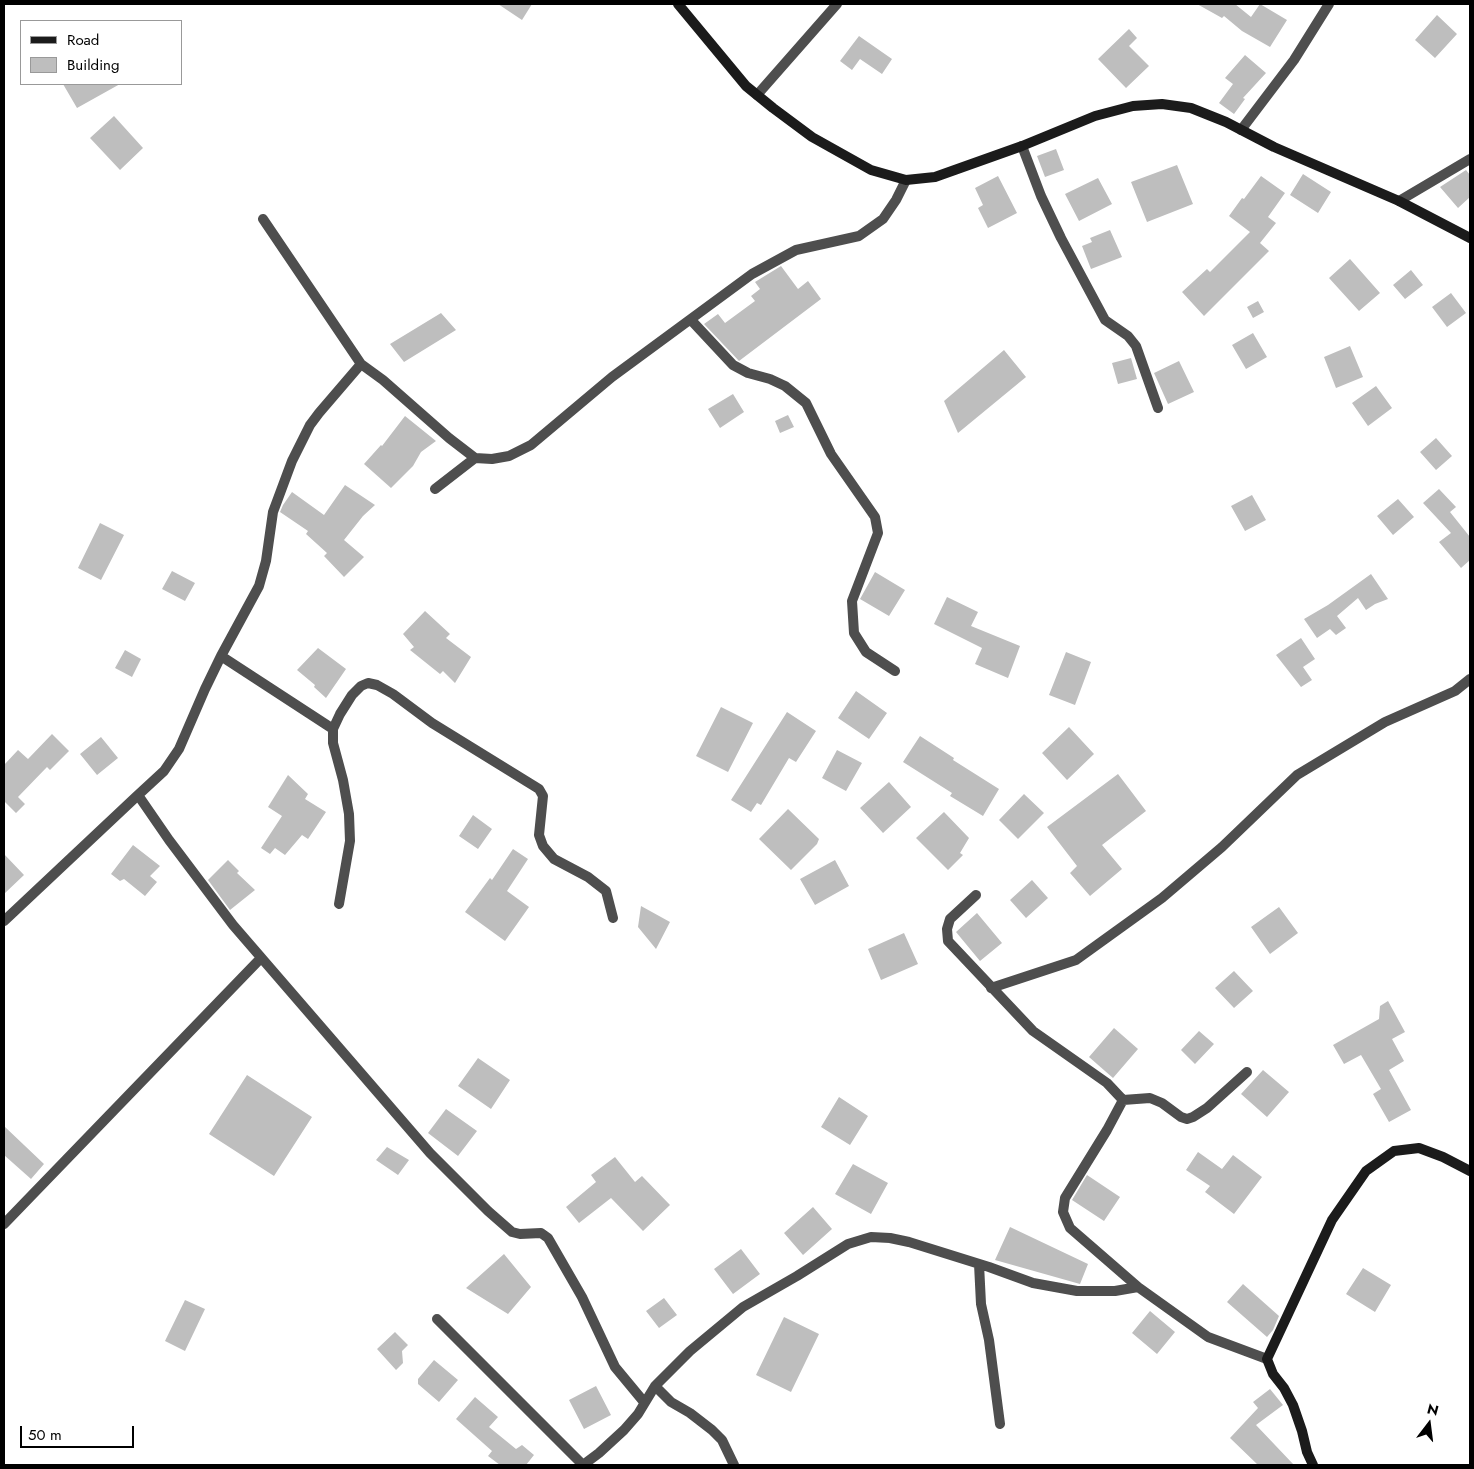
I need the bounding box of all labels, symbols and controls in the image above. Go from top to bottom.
legend [20,20,182,85]
text: Road [67,29,99,51]
text: Building [67,54,119,76]
text: N [1425,1398,1441,1421]
north arrow [1404,1399,1454,1449]
scale bar [22,1416,136,1448]
text: 50 m [28,1424,62,1446]

